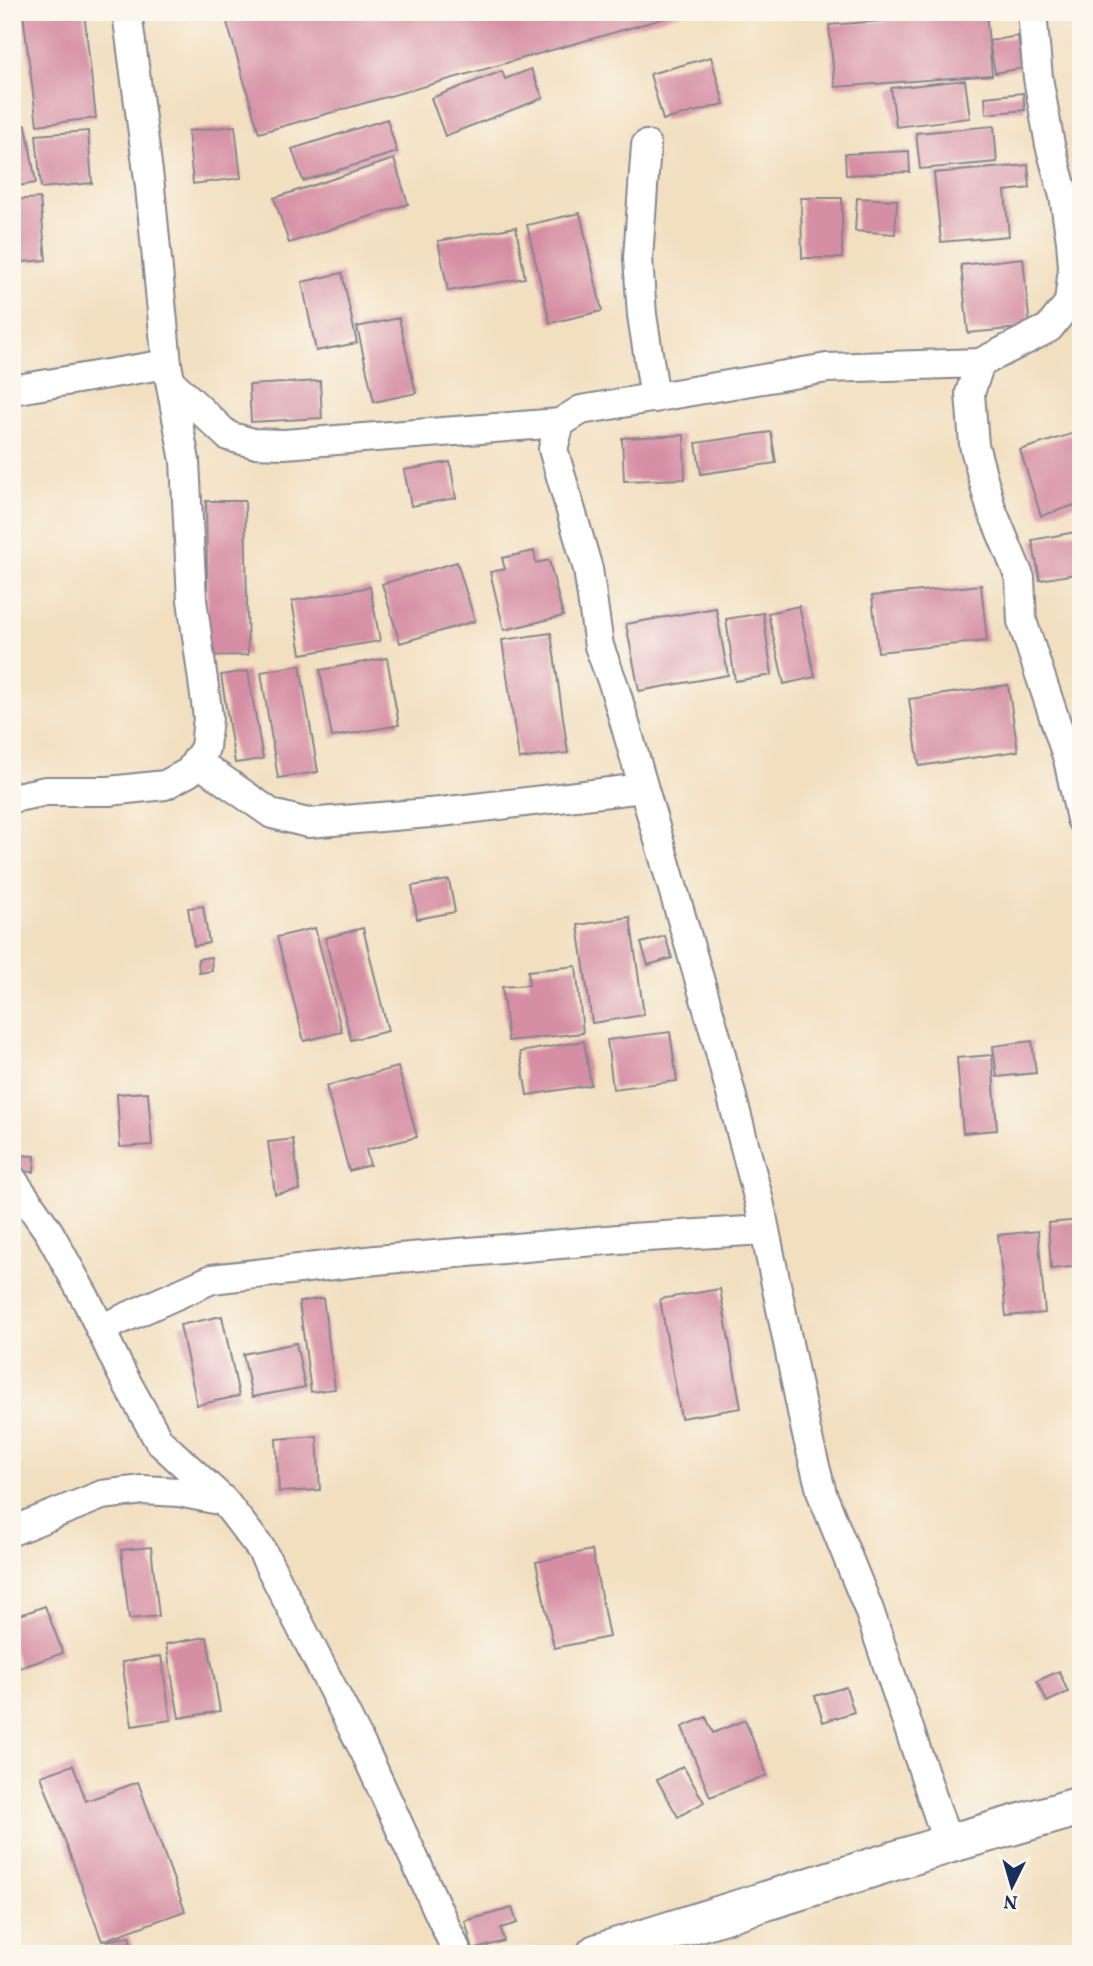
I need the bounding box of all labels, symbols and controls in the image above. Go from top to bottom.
north arrow [978,1850,1048,1920]
text: N [1002,1887,1019,1914]

